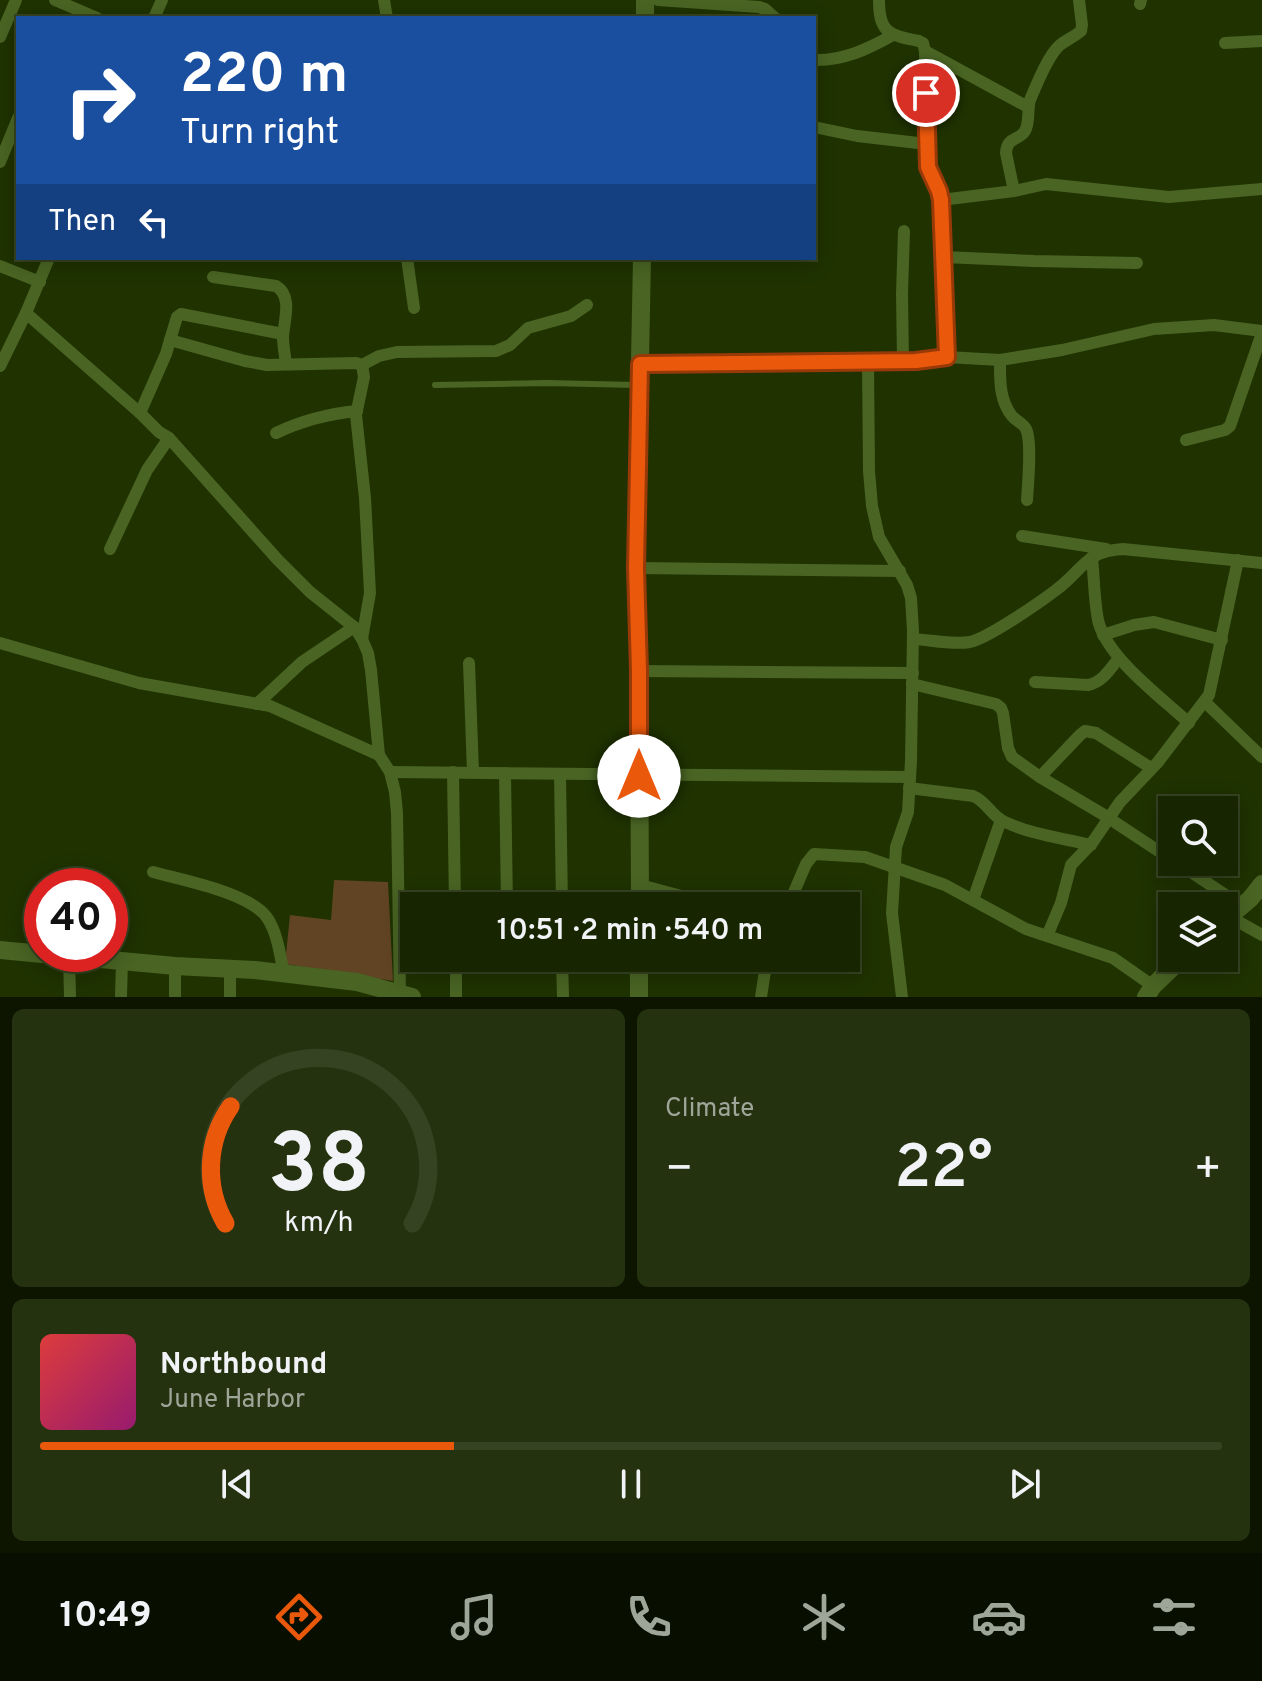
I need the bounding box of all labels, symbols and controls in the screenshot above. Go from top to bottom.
text: 220 m [180,42,348,112]
icon: right [48,48,152,152]
pin [892,59,960,127]
icon: arrive [904,71,948,115]
text: Turn right [180,111,339,157]
icon: left [132,200,176,244]
text: Then [48,204,116,241]
position arrow [597,734,681,818]
map controls [1158,796,1238,972]
button: search [1158,796,1238,876]
speed limit sign: 40 [24,868,128,972]
button: layers [1158,892,1238,972]
text: 10:51 · 2 min · 540 m [497,913,763,950]
text: Climate [665,1093,754,1126]
text: 38 [267,1117,370,1222]
text: 22° [894,1133,993,1209]
text: − [665,1143,693,1199]
text: + [1194,1143,1222,1199]
text: km/h [284,1206,353,1242]
text: Northbound [160,1347,327,1384]
text: June Harbor [160,1384,305,1417]
icon: previous [215,1462,259,1506]
icon: pause [609,1462,653,1506]
icon: next [1003,1462,1047,1506]
icon: directions [271,1589,327,1645]
icon: music [446,1589,502,1645]
icon: phone [621,1589,677,1645]
icon: climate [796,1589,852,1645]
icon: car [971,1589,1027,1645]
icon: filters [1146,1589,1202,1645]
text: 10:49 [60,1594,152,1640]

